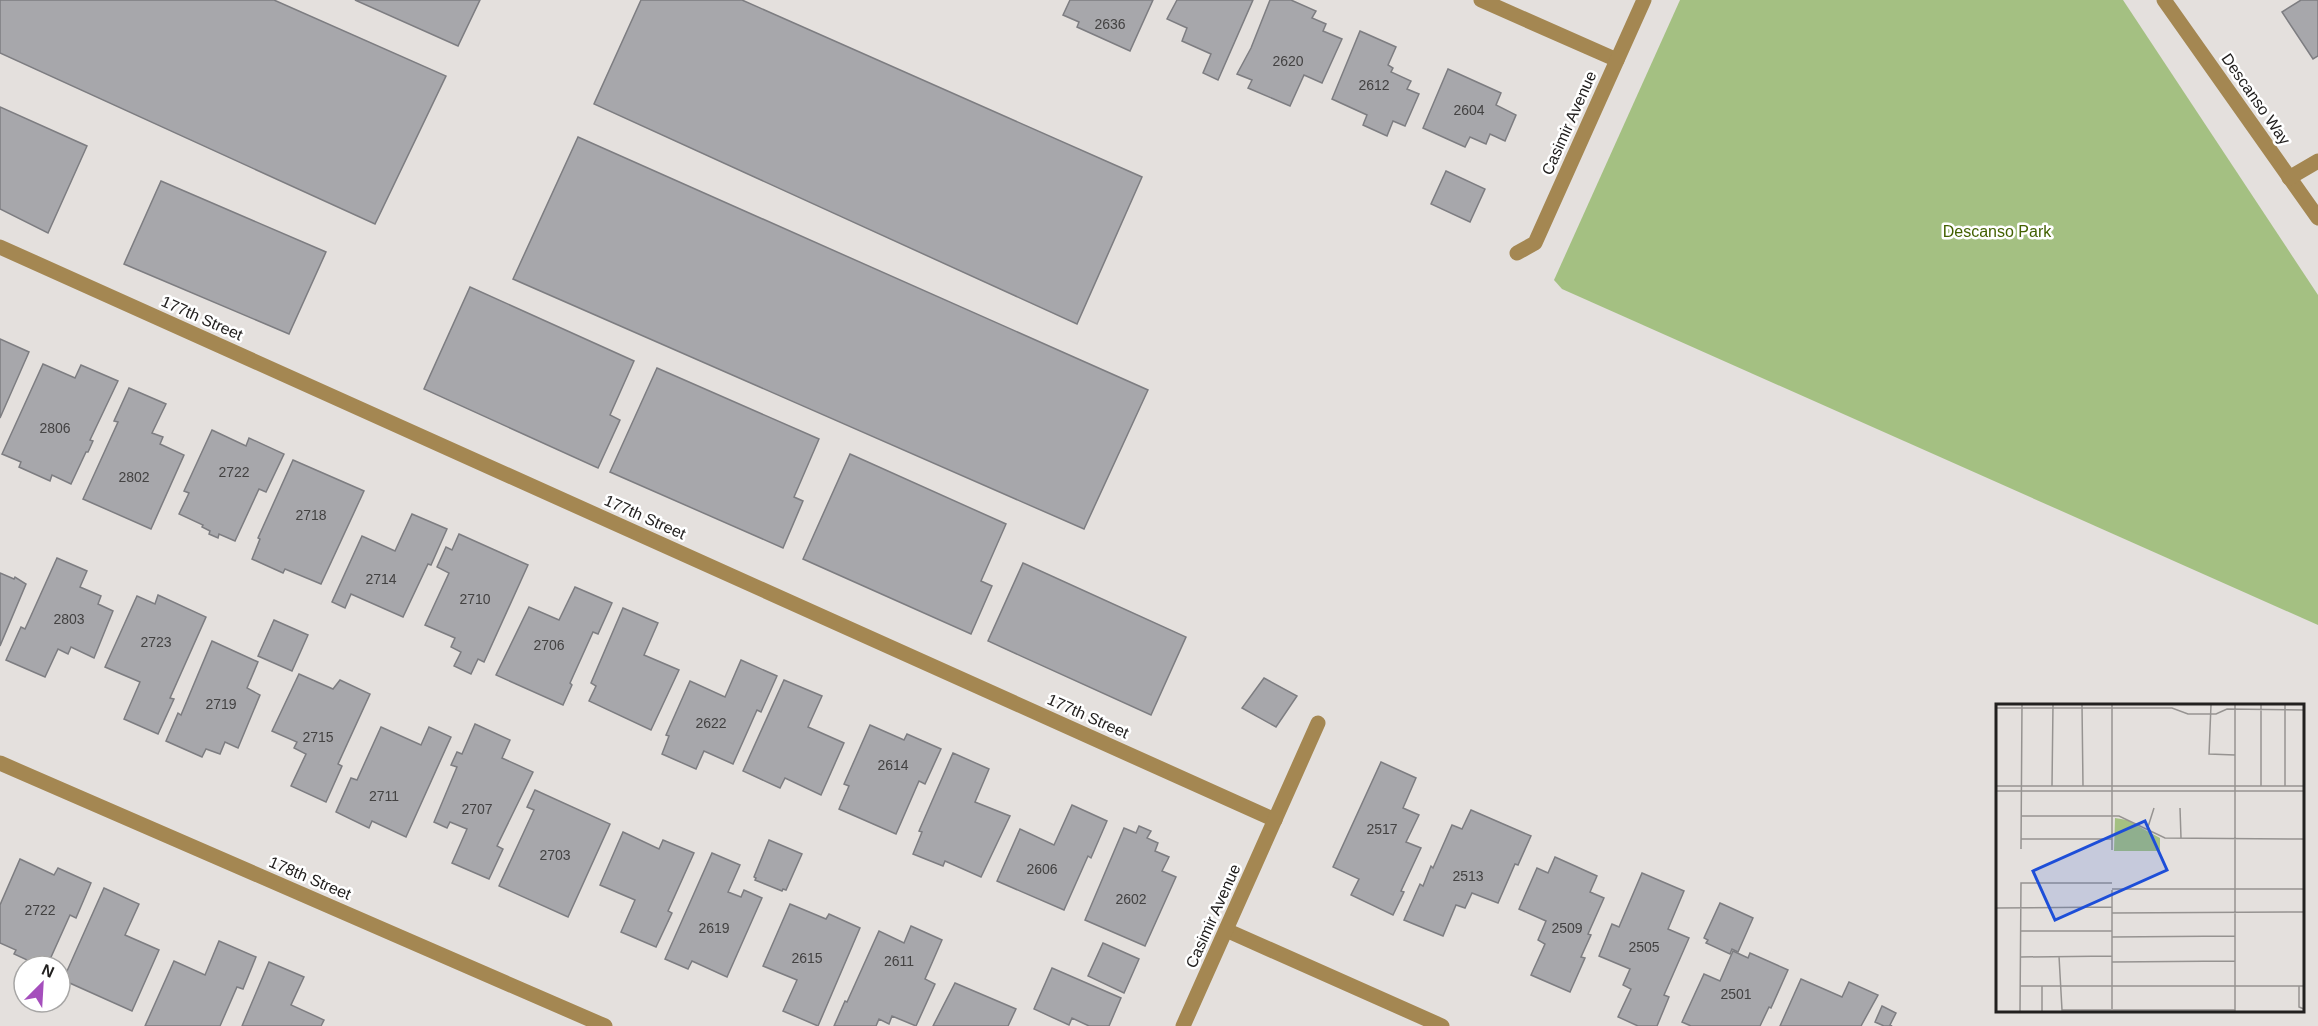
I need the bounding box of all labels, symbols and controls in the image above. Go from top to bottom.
house number: 2636 [1094,16,1126,32]
street label: Descanso Way [2218,50,2294,148]
house number: 2620 [1272,53,1304,69]
street label: Casimir Avenue [1539,68,1600,178]
house number: 2612 [1358,77,1390,93]
house number: 2604 [1453,102,1485,118]
park label: Descanso Park [1943,223,2052,240]
street label: 177th Street [159,293,246,344]
house number: 2806 [39,420,71,436]
house number: 2722 [218,464,250,480]
house number: 2802 [118,469,150,485]
street label: 177th Street [602,492,689,543]
house number: 2718 [295,507,327,523]
house number: 2714 [365,571,397,587]
house number: 2710 [459,591,491,607]
house number: 2803 [53,611,85,627]
house number: 2723 [140,634,172,650]
house number: 2706 [533,637,565,653]
street label: 177th Street [1045,691,1132,742]
house number: 2719 [205,696,237,712]
inset map [1996,704,2303,1011]
house number: 2622 [695,715,727,731]
house number: 2715 [302,729,334,745]
house number: 2614 [877,757,909,773]
house number: 2711 [369,788,399,804]
house number: 2707 [461,801,493,817]
house number: 2517 [1366,821,1398,837]
house number: 2703 [539,847,571,863]
street label: 178th Street [267,853,354,903]
house number: 2606 [1026,861,1058,877]
street label: Casimir Avenue [1183,861,1244,971]
house number: 2513 [1452,868,1484,884]
house number: 2602 [1115,891,1147,907]
house number: 2722 [24,902,56,918]
house number: 2619 [698,920,730,936]
house number: 2509 [1551,920,1583,936]
house number: 2505 [1628,939,1660,955]
house number: 2615 [791,950,823,966]
house number: 2611 [884,953,914,969]
north arrow [12,954,72,1014]
text: N [39,961,57,981]
house number: 2501 [1720,986,1752,1002]

